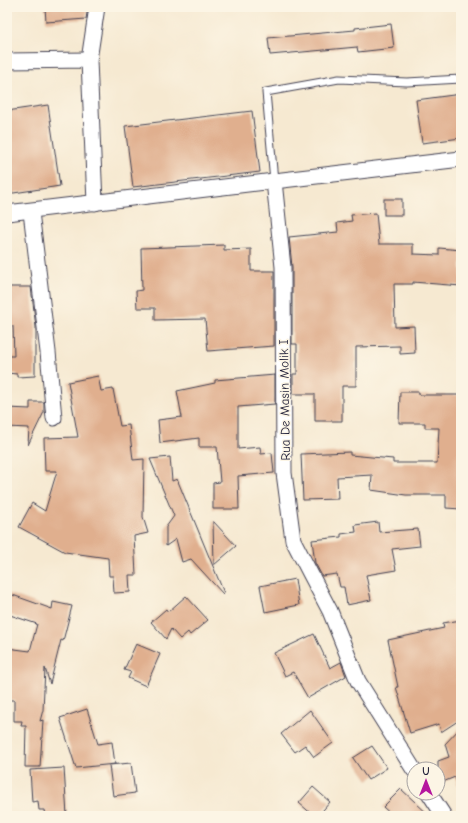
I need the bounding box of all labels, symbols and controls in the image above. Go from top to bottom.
street label: Rua De Masin Molik I [276,339,293,461]
north arrow [406,761,446,801]
text: U [422,765,430,778]

